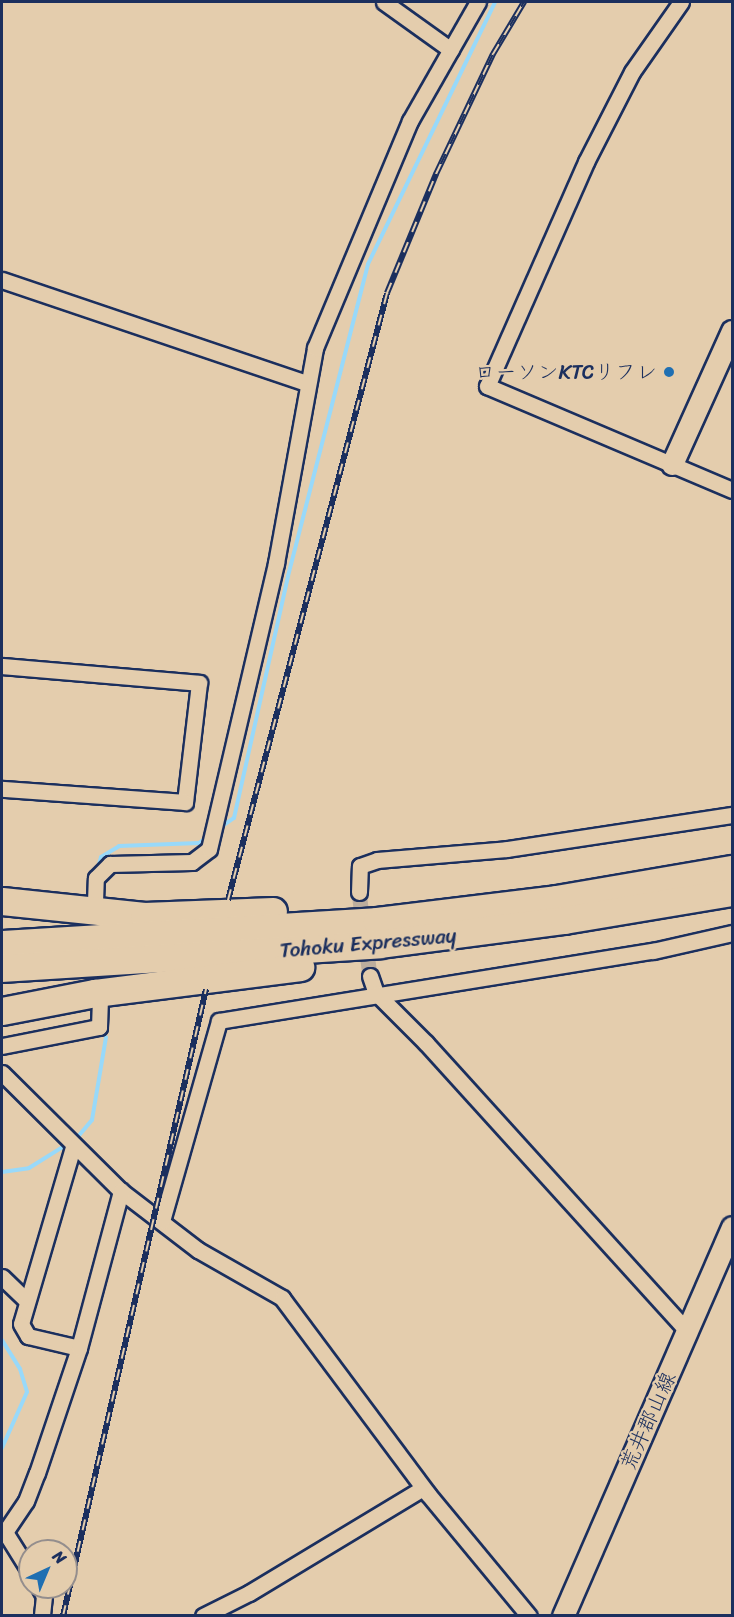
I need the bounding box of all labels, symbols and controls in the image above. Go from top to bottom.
place label: ローソンKTCリフレ [475,359,657,385]
marker: ローソンKTCリフレ [662,365,676,379]
street label: Tohoku Expressway [278,923,458,963]
street label: 荒井郡山線 [615,1368,681,1474]
north arrow [18,1539,78,1599]
text: N [45,1543,74,1571]

